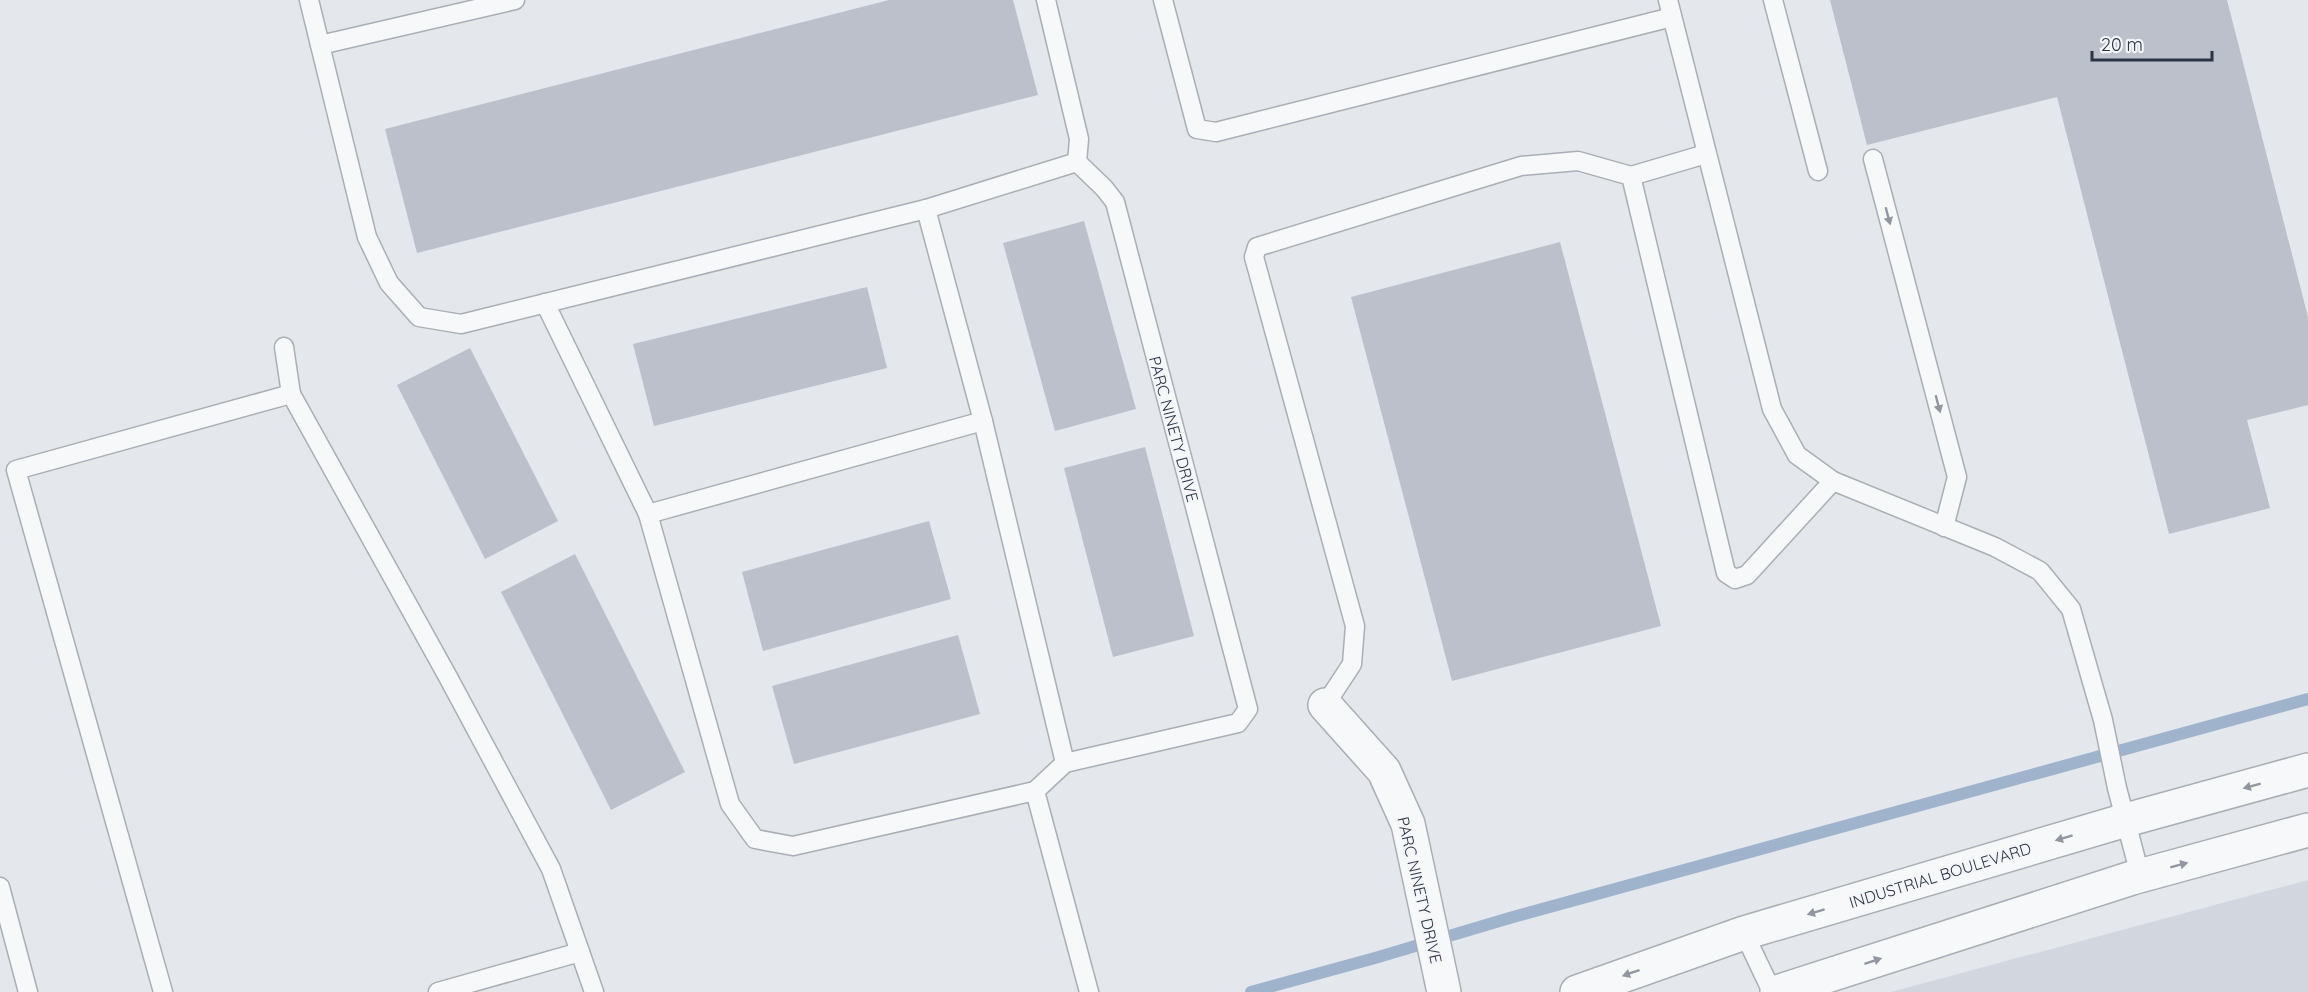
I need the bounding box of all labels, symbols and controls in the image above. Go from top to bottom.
scale bar [2092,24,2212,62]
text: 20 m [2101,33,2143,56]
one-way arrow [1883,207,1893,225]
street label: PARC NINETY DRIVE [1145,354,1203,504]
one-way arrow [1934,396,1943,414]
one-way arrow [2242,781,2261,791]
street label: PARC NINETY DRIVE [1393,815,1447,965]
one-way arrow [2055,834,2073,843]
street label: INDUSTRIAL BOULEVARD [1847,838,2033,912]
one-way arrow [2170,860,2188,869]
one-way arrow [1807,908,1825,917]
one-way arrow [1864,956,1882,965]
one-way arrow [1622,968,1640,978]

